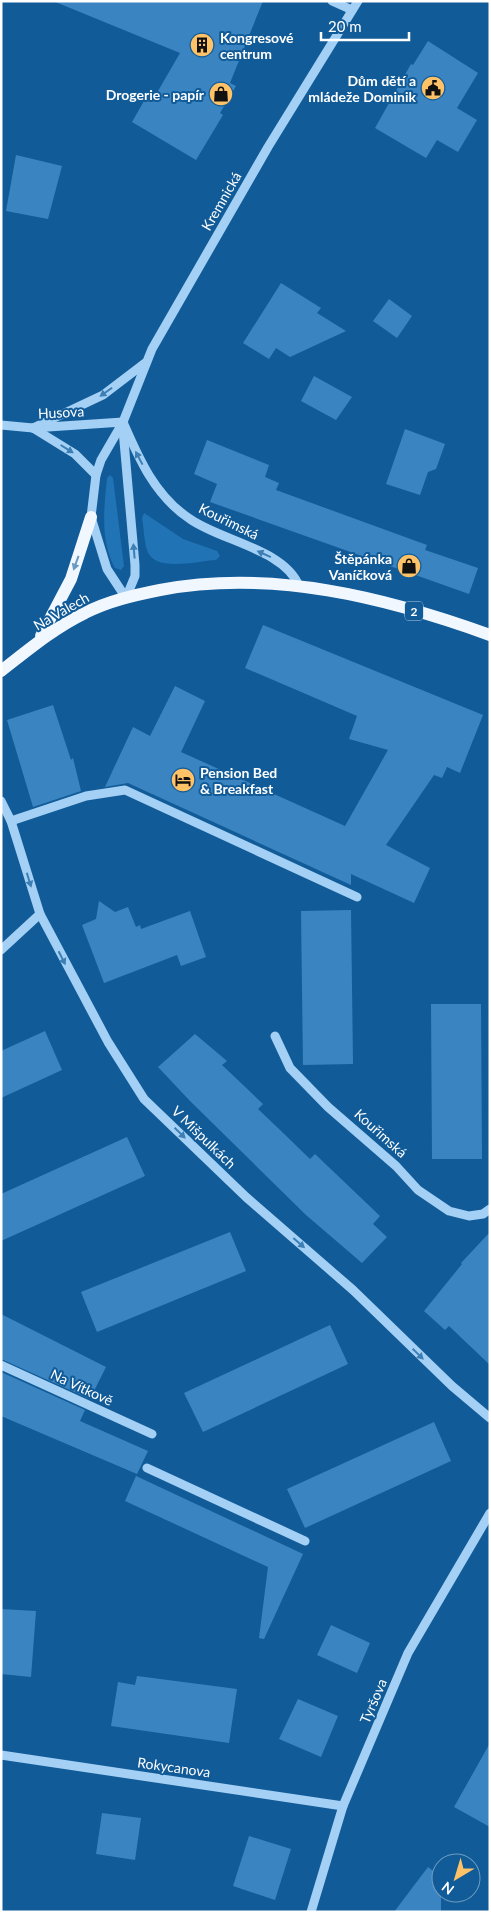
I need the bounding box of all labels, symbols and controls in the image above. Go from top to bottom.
scale bar [321,10,408,42]
text: 20 m [328,17,362,35]
place label: Kongresové centrum [220,29,294,62]
building icon: Kongresové centrum [189,32,215,58]
place label: Dům dětí a mládeže Dominik [308,72,417,105]
public building icon: Dům dětí a mládeže Dominik [420,75,446,101]
shop icon: Drogerie - papír [208,81,234,107]
place label: Drogerie - papír [106,86,205,103]
street label: Kremnická [197,169,245,233]
one-way arrow [99,387,113,397]
street label: Husova [37,402,85,422]
one-way arrow [60,444,73,454]
one-way arrow [135,451,143,466]
street label: Kouřimská [196,499,262,543]
one-way arrow [130,543,138,559]
one-way arrow [257,550,271,558]
place label: Štěpánka Vaníčková [328,550,392,583]
shop icon: Štěpánka Vaníčková [396,553,422,579]
one-way arrow [72,556,80,571]
street label: Na Valech [30,588,92,634]
road number: 2 [405,602,423,620]
place label: Pension Bed & Breakfast [200,764,277,797]
hotel icon: Pension Bed & Breakfast [170,767,196,793]
one-way arrow [26,873,34,888]
one-way arrow [58,950,66,965]
street label: V Mišpulkách [168,1102,240,1172]
street label: Kouřimská [351,1105,411,1161]
one-way arrow [173,1127,185,1139]
one-way arrow [293,1237,305,1248]
one-way arrow [412,1347,424,1359]
street label: Na Vítkově [48,1365,116,1409]
street label: Tyršova [356,1676,390,1726]
street label: Rokycanova [136,1753,212,1781]
north arrow [431,1853,481,1903]
text: N [438,1879,457,1899]

